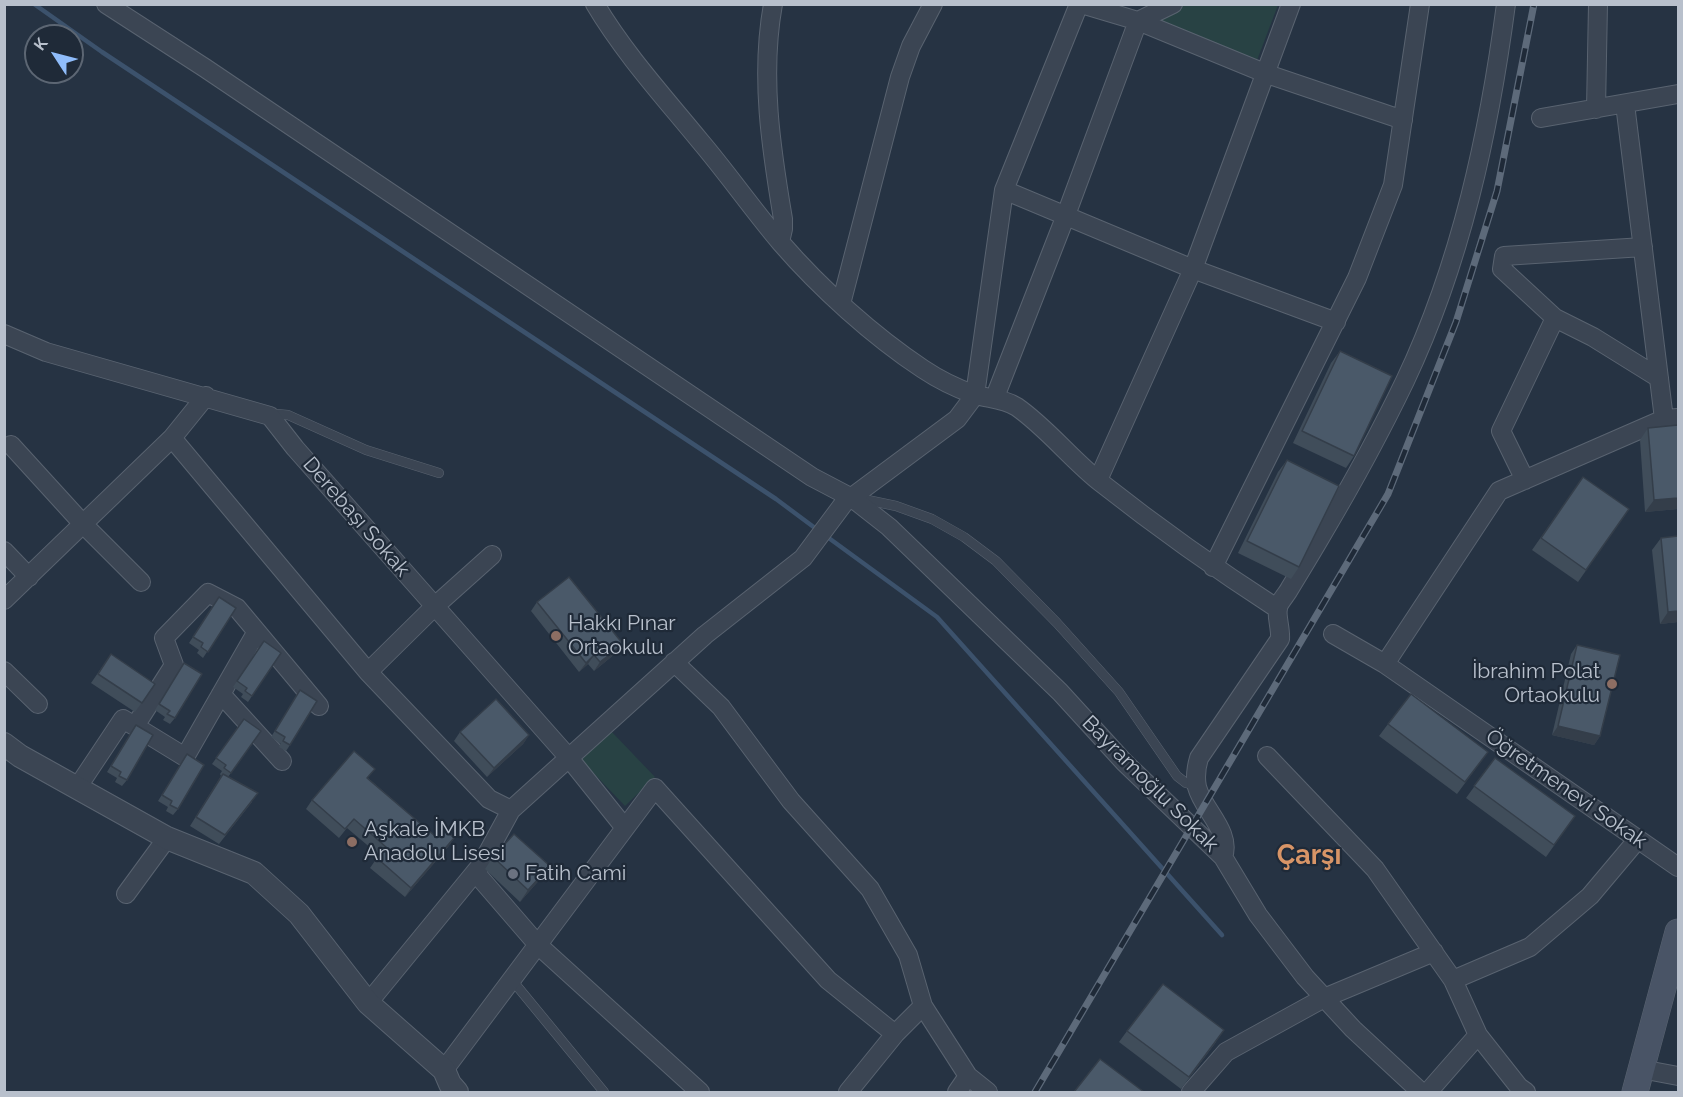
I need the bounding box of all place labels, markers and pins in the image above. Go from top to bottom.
place label: Hakkı Pınar Ortaokulu [568,611,676,661]
marker: Hakkı Pınar Ortaokulu [549,629,563,643]
place label: İbrahim Polat Ortaokulu [1472,659,1600,709]
marker: İbrahim Polat Ortaokulu [1605,677,1619,691]
place label: Aşkale İMKB Anadolu Lisesi [364,817,505,867]
marker: Aşkale İMKB Anadolu Lisesi [345,835,359,849]
place label: Fatih Cami [525,861,626,887]
marker: Fatih Cami [506,867,520,881]

